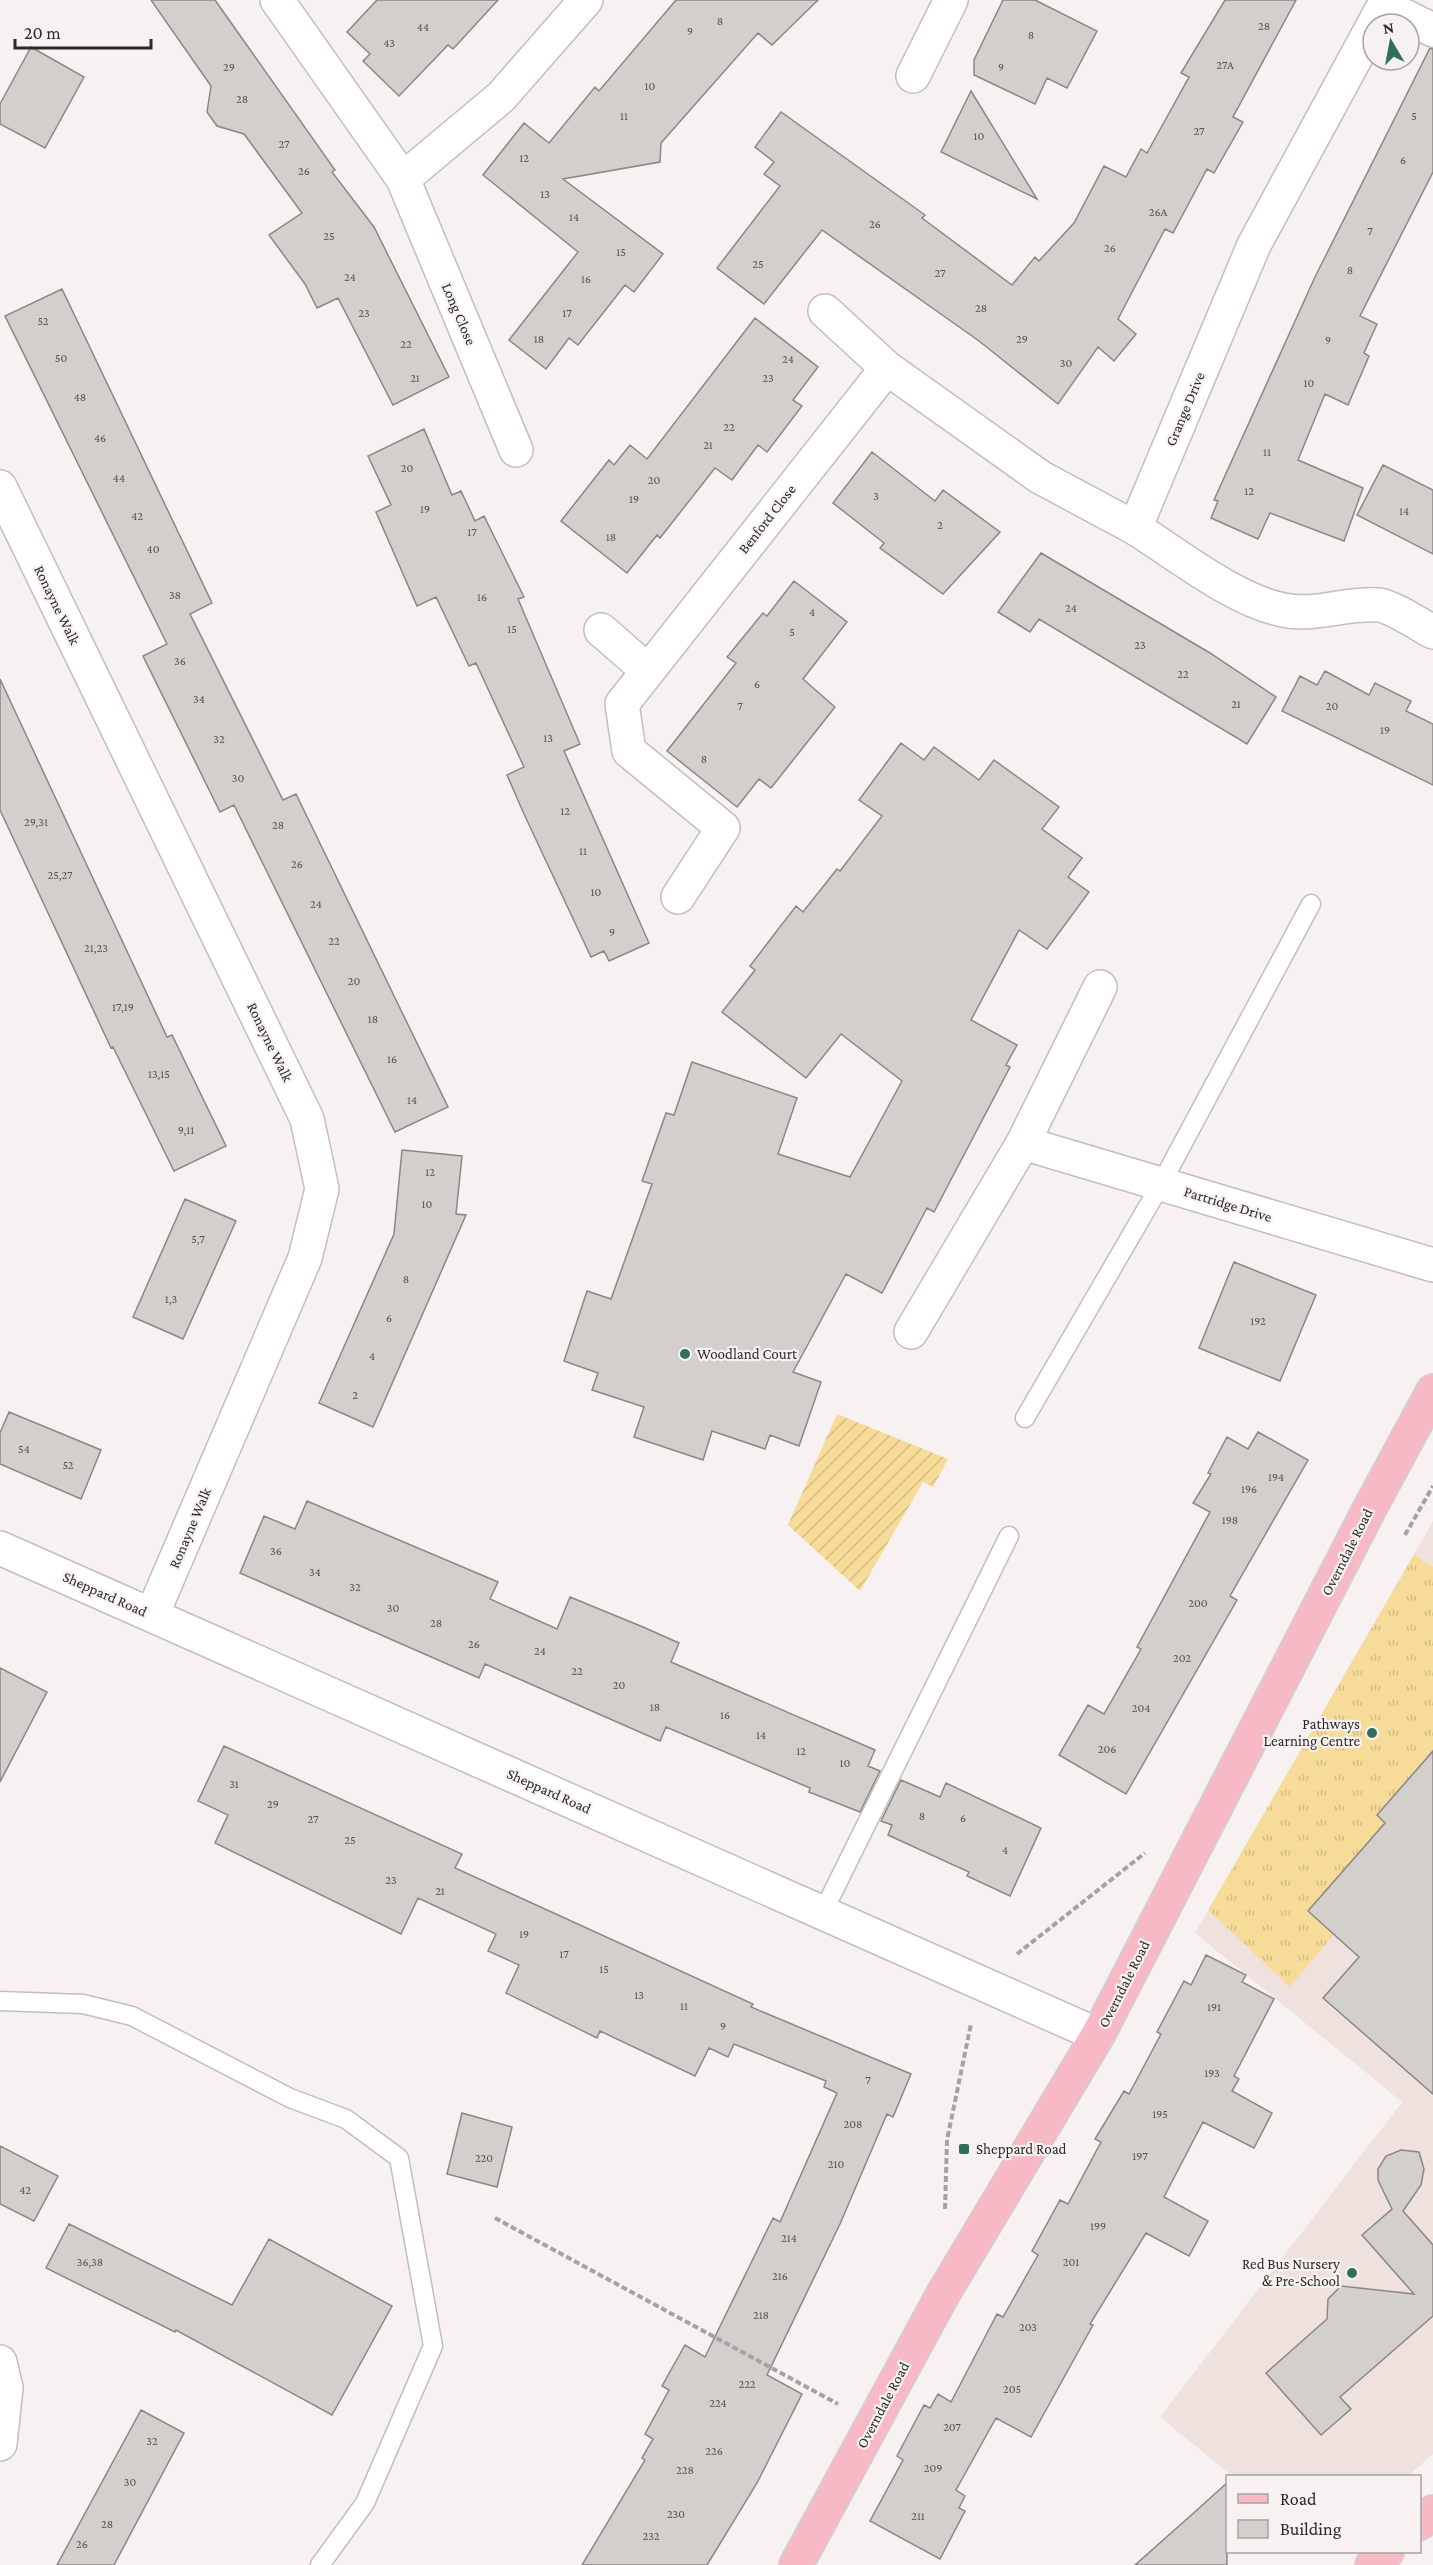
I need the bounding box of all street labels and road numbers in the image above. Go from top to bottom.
street label: Long Close [438,281,479,348]
street label: Grange Drive [1162,369,1209,449]
street label: Benford Close [735,481,799,557]
street label: Ronayne Walk [30,563,83,648]
street label: Ronayne Walk [243,1000,296,1085]
street label: Partridge Drive [1182,1183,1274,1226]
street label: Ronayne Walk [166,1485,215,1571]
street label: Overndale Road [1318,1506,1376,1598]
street label: Sheppard Road [60,1568,150,1621]
street label: Sheppard Road [504,1765,594,1818]
street label: Overndale Road [1095,1938,1153,2030]
street label: Overndale Road [854,2359,913,2451]

